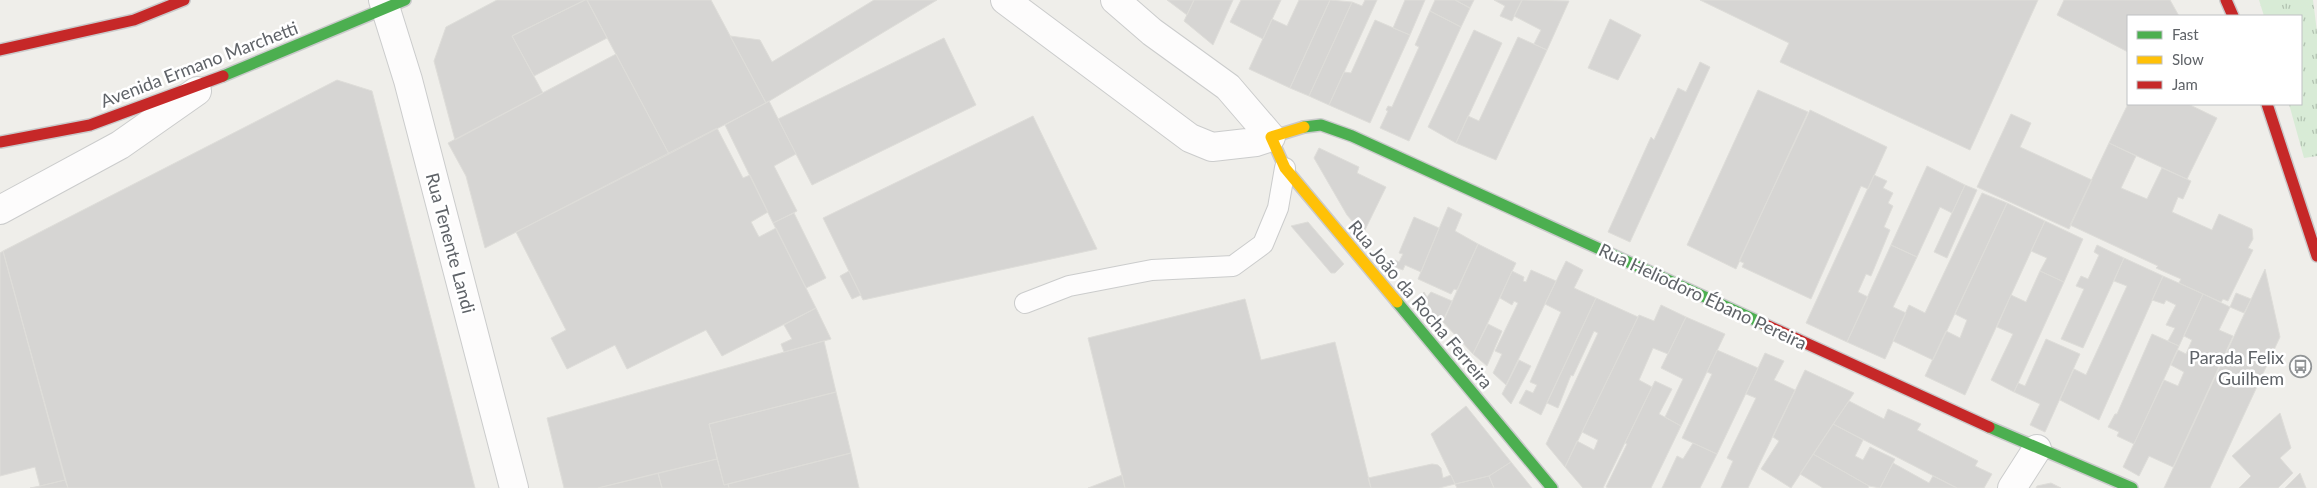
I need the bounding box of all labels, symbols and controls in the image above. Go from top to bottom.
legend [2127,15,2302,105]
street label: Avenida Ermano Marchetti [97,16,301,112]
text: Fast [2172,25,2199,43]
text: Slow [2172,50,2204,68]
text: Jam [2172,75,2198,93]
street label: Rua Tenente Landi [422,170,480,316]
street label: Rua João da Rocha Ferreira [1344,215,1498,393]
street label: Rua Heliodoro Ébano Pereira [1596,238,1810,354]
place label: Parada Felix Guilhem [2189,346,2284,389]
bus stop icon: Parada Felix Guilhem [2288,355,2312,379]

